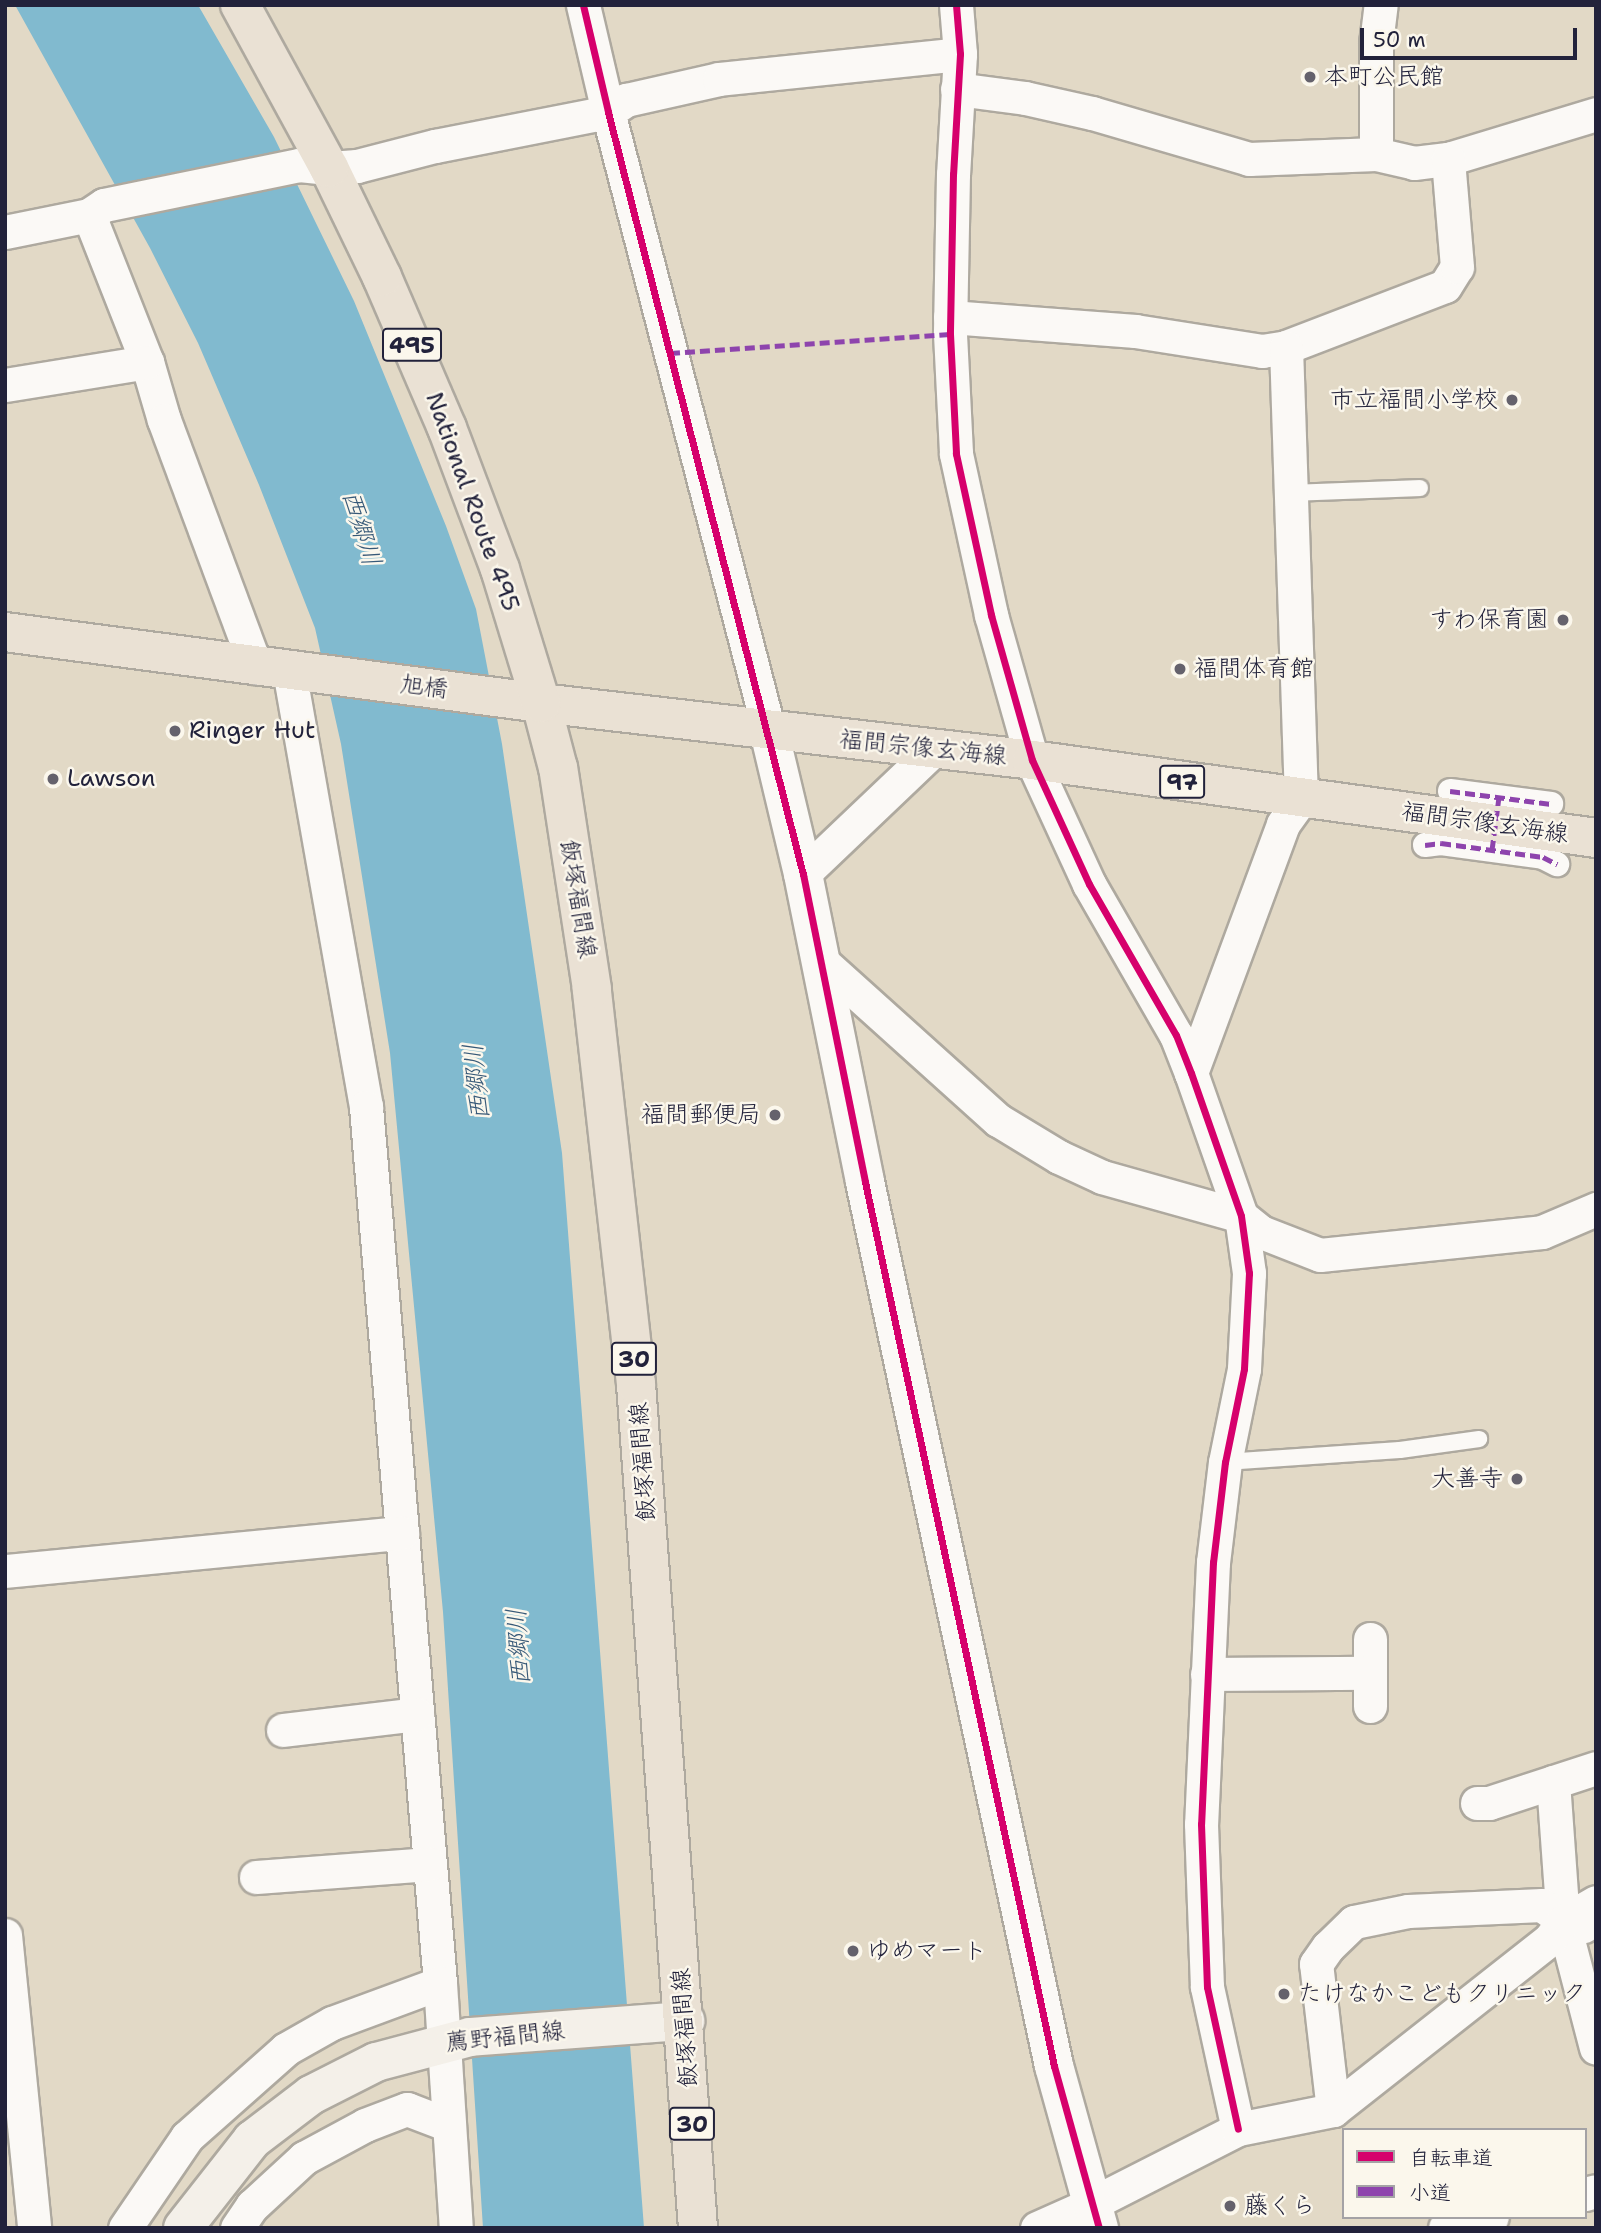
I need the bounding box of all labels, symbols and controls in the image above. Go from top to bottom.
scale bar [1363,14,1580,58]
text: 50 m [1373,26,1426,54]
place label: 本町公民館 [1324,63,1444,91]
marker: 本町公民館 [1302,69,1318,85]
road number: 495 [380,326,444,364]
place label: 市立福間小学校 [1330,386,1498,414]
street label: National Route 495 [419,389,525,615]
marker: 市立福間小学校 [1504,392,1520,408]
water label: 西郷川 [336,486,388,570]
place label: すわ保育園 [1429,606,1549,634]
marker: すわ保育園 [1555,612,1571,628]
place label: 福間体育館 [1194,655,1314,683]
marker: 福間体育館 [1172,661,1188,677]
street label: 旭橋 [398,670,450,704]
place label: Ringer Hut [189,717,315,745]
marker: Ringer Hut [167,723,183,739]
street label: 福間宗像玄海線 [838,725,1008,771]
road number: 97 [1158,762,1206,802]
place label: Lawson [67,765,155,793]
marker: Lawson [45,771,61,787]
street label: 福間宗像玄海線 [1400,797,1570,849]
street label: 飯塚福間線 [554,837,602,961]
water label: 西郷川 [456,1042,496,1122]
place label: 福間郵便局 [641,1101,761,1129]
marker: 福間郵便局 [767,1107,783,1123]
road number: 30 [610,1340,658,1378]
street label: 飯塚福間線 [624,1401,662,1523]
place label: 大善寺 [1431,1465,1503,1493]
marker: 大善寺 [1509,1471,1525,1487]
water label: 西郷川 [500,1607,536,1687]
place label: ゆめマート [867,1937,987,1965]
marker: ゆめマート [845,1943,861,1959]
street label: 飯塚福間線 [666,1967,704,2089]
place label: たけなかこどもクリニック [1298,1980,1586,2008]
marker: たけなかこどもクリニック [1276,1986,1292,2002]
street label: 薦野福間線 [444,2016,566,2058]
road number: 30 [668,2104,716,2144]
legend [1342,2128,1587,2219]
text: 自転車道 [1409,2144,1493,2172]
text: 小道 [1409,2179,1451,2207]
place label: 藤くら [1244,2192,1316,2220]
marker: 藤くら [1222,2198,1238,2214]

